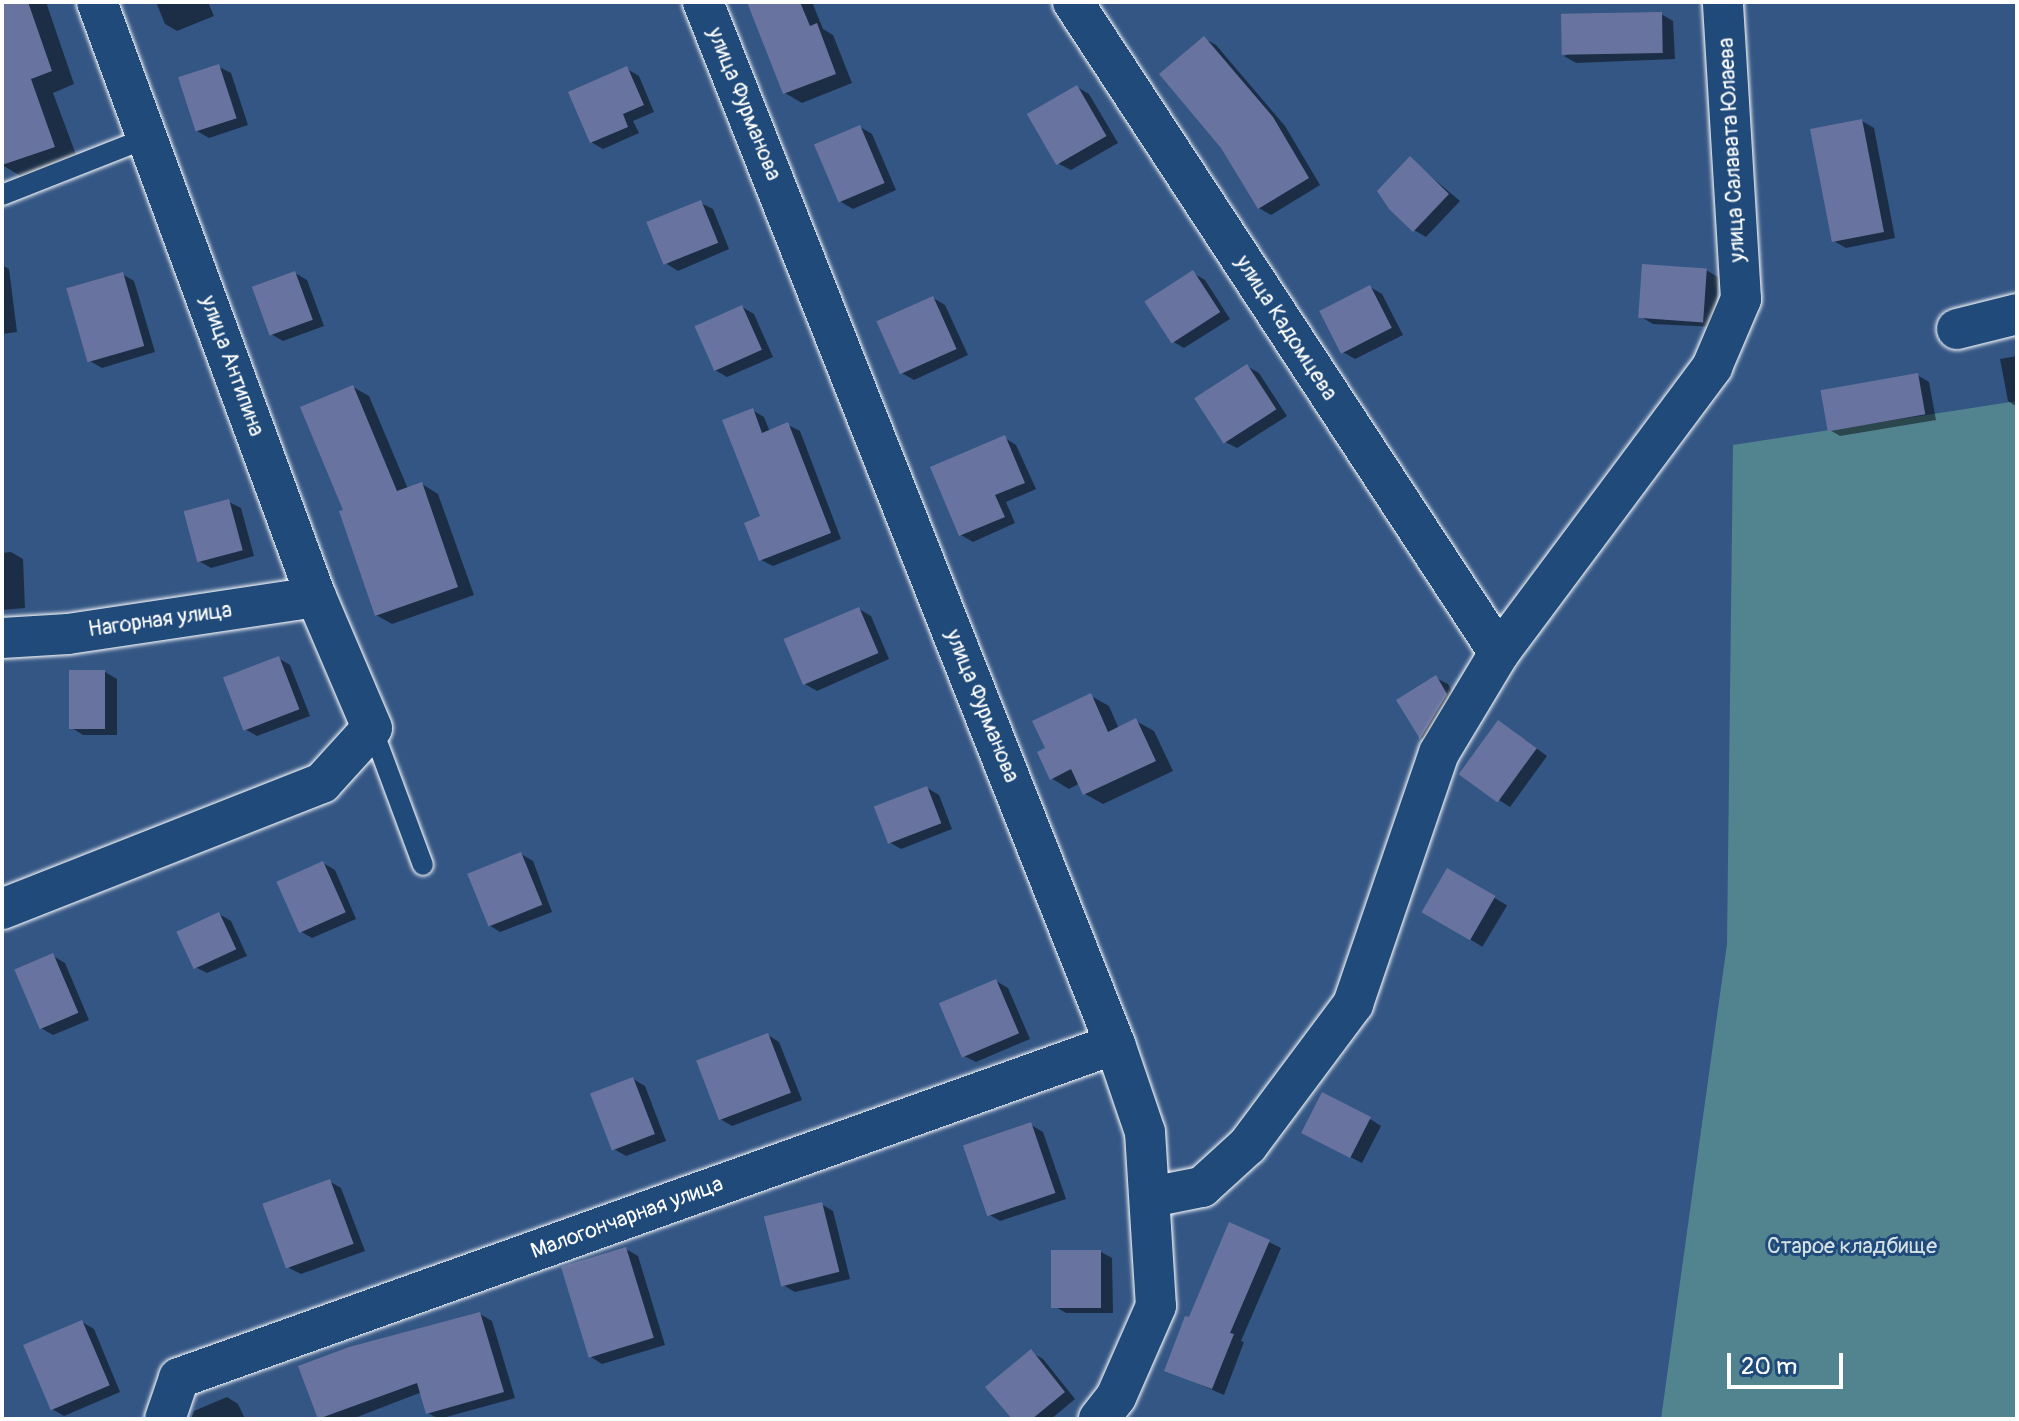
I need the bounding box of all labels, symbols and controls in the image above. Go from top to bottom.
street label: улица Фурманова [701,24,787,184]
street label: улица Салавата Юлаева [1713,37,1751,263]
street label: улица Кадомцева [1229,251,1343,405]
street label: улица Антипина [194,292,270,440]
street label: Нагорная улица [86,597,234,643]
street label: улица Фурманова [939,626,1025,786]
street label: Малогончарная улица [527,1171,727,1265]
park label: Старое кладбище [1767,1234,1937,1260]
scale bar [1731,1337,1847,1387]
text: 20 m [1741,1352,1797,1381]

